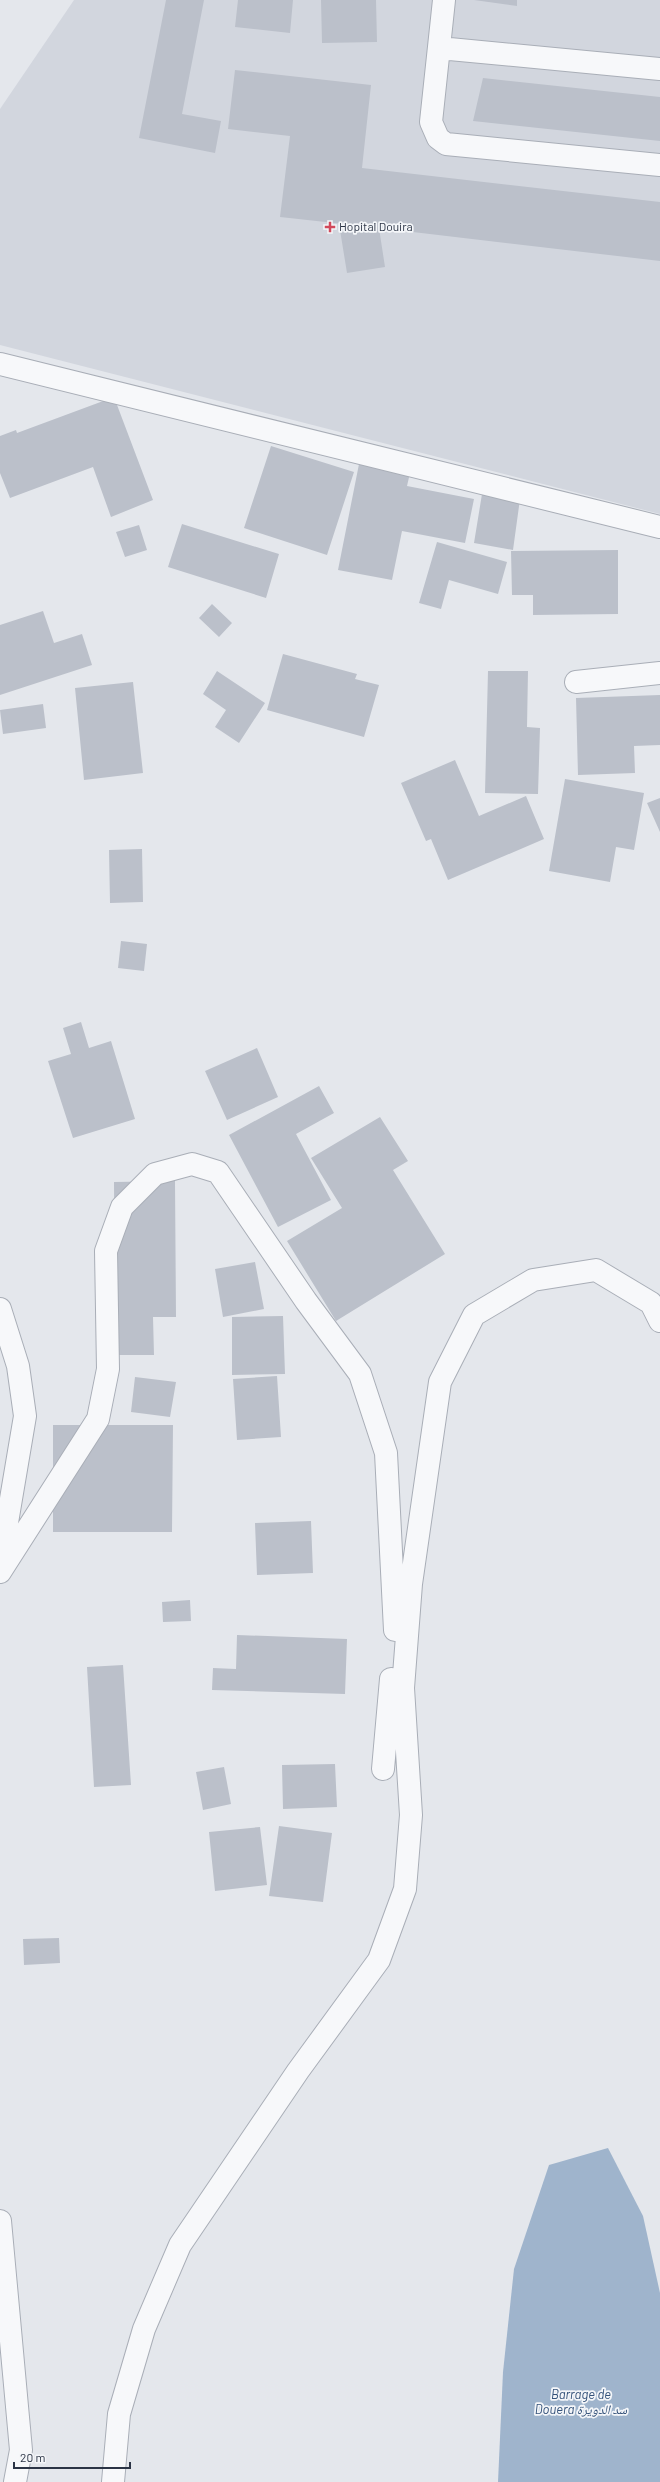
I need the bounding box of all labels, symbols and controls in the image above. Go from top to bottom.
place label: Hopital Douira [339,219,413,233]
marker: Hopital Douira [324,221,336,233]
water label: Barrage de Douera سد الدويرة [535,2386,628,2417]
scale bar [14,2444,130,2470]
text: 20 m [20,2450,46,2464]

